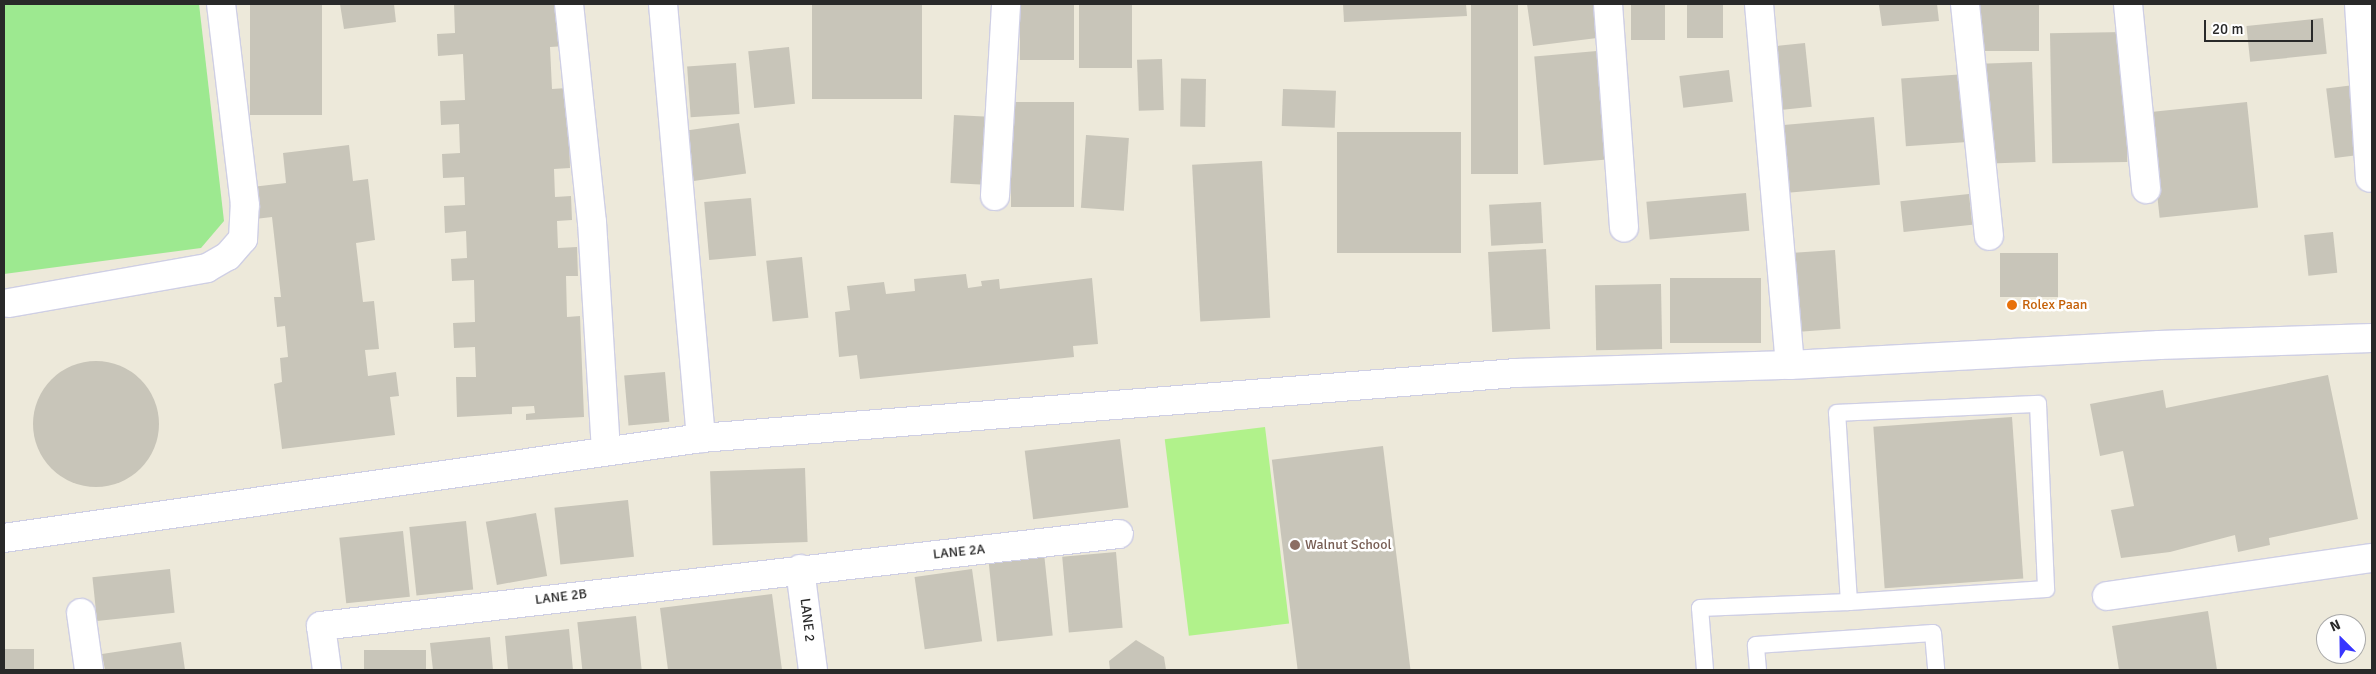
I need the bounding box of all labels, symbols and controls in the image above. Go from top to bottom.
scale bar [2206,10,2315,42]
text: 20 m [2212,20,2243,38]
place label: Rolex Paan [2022,297,2087,313]
marker: Rolex Paan [2006,299,2018,311]
place label: Walnut School [1305,537,1392,553]
marker: Walnut School [1289,539,1301,551]
street label: LANE 2A [932,541,986,563]
street label: LANE 2B [534,585,588,609]
street label: LANE 2 [796,597,818,643]
north arrow [2316,614,2366,664]
text: N [2328,616,2343,635]

